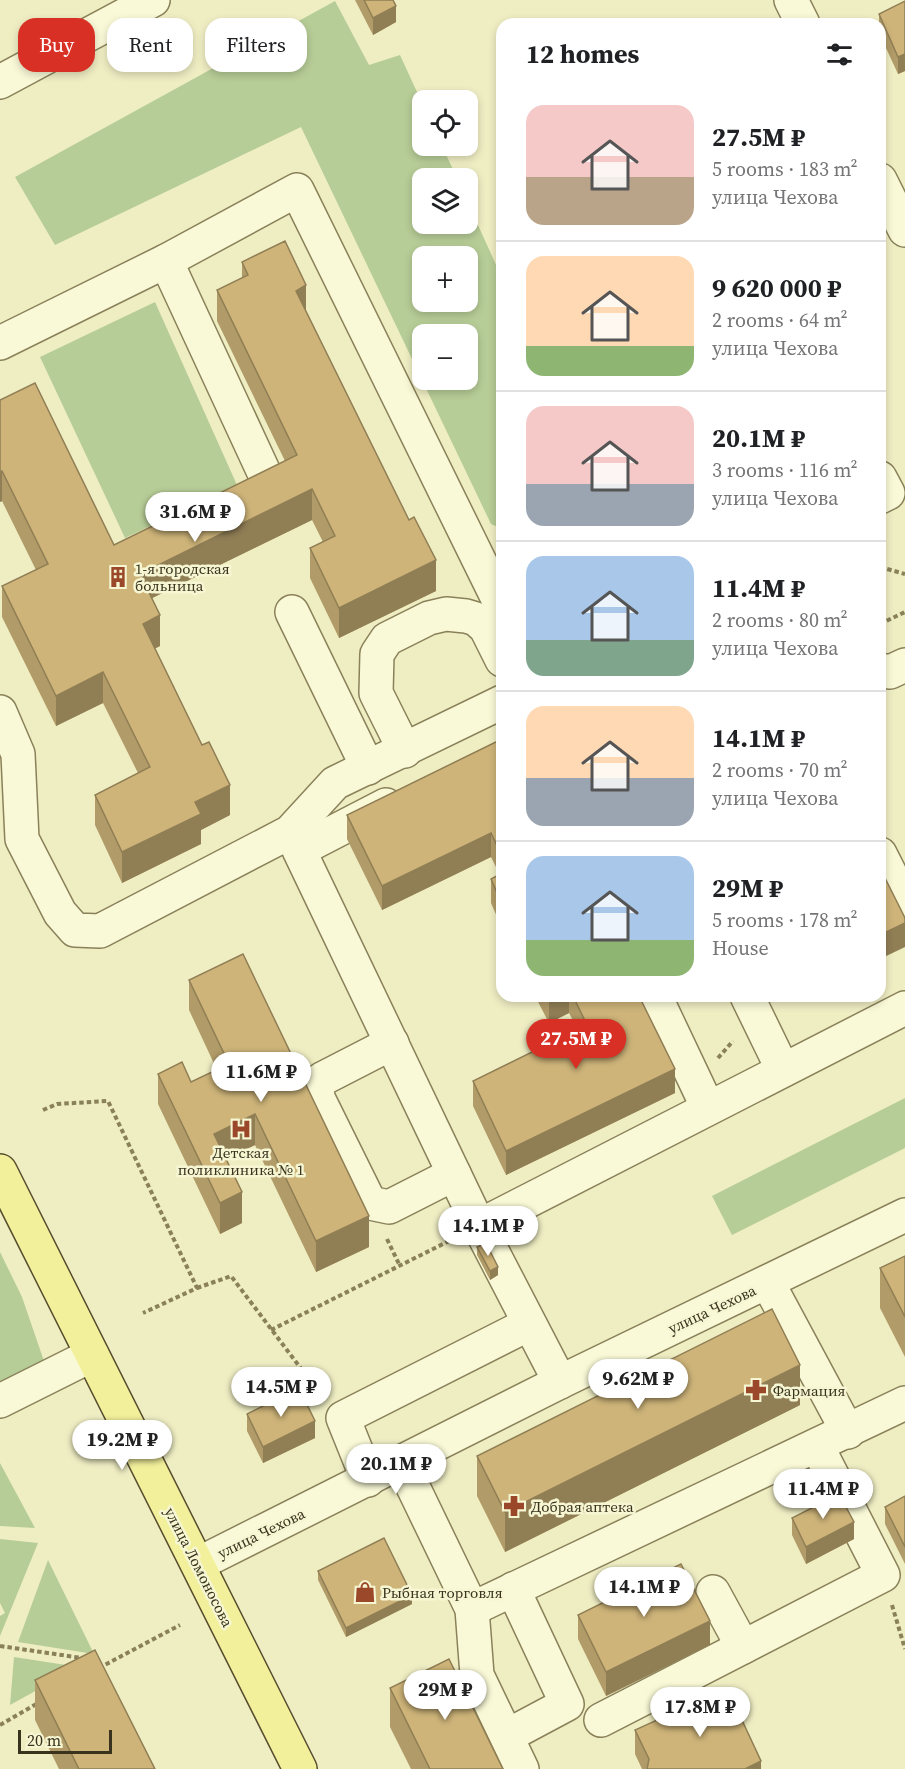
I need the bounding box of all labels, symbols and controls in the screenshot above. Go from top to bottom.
chip: Buy [18,18,95,72]
chip: Rent [107,18,193,72]
chip: Filters [205,18,307,72]
text: 12 homes [526,36,639,72]
icon: filters [823,38,856,71]
map controls [412,90,478,390]
button: locate [412,90,478,156]
text: 27.5M ₽ [712,119,805,155]
icon: home [574,129,646,201]
text: 5 rooms · 183 m² [712,155,858,183]
button: layers [412,168,478,234]
text: улица Чехова [712,183,838,211]
button: + [412,246,478,312]
text: 9 620 000 ₽ [712,270,841,306]
icon: home [574,280,646,352]
text: 2 rooms · 64 m² [712,306,848,334]
button: − [412,324,478,390]
text: улица Чехова [712,334,838,362]
text: 20.1M ₽ [712,420,805,456]
icon: home [574,430,646,502]
text: 3 rooms · 116 m² [712,456,858,484]
text: улица Чехова [712,484,838,512]
pin: 31.6M ₽ [140,492,250,543]
text: 31.6M ₽ [159,497,231,525]
place label: 1-я городская больница [135,558,230,596]
building icon: 1-я городская больница [106,565,130,589]
text: 11.4M ₽ [712,570,805,606]
icon: home [574,580,646,652]
text: 2 rooms · 80 m² [712,606,848,634]
text: улица Чехова [712,634,838,662]
text: 14.1M ₽ [712,720,805,756]
icon: home [574,730,646,802]
text: 2 rooms · 70 m² [712,756,848,784]
text: улица Чехова [712,784,838,812]
text: 29M ₽ [712,870,783,906]
icon: home [574,880,646,952]
text: 5 rooms · 178 m² [712,906,858,934]
text: House [712,934,769,962]
pin: 27.5M ₽ [521,1019,631,1070]
text: 27.5M ₽ [540,1024,612,1052]
pin: 11.6M ₽ [206,1052,316,1103]
text: 11.6M ₽ [225,1057,297,1085]
hospital icon: Детская поликлиника № 1 [229,1117,253,1141]
place label: Детская поликлиника № 1 [178,1142,304,1180]
pin: 14.1M ₽ [433,1206,543,1257]
text: 14.1M ₽ [452,1211,524,1239]
street label: улица Чехова [665,1279,760,1339]
pin: 9.62M ₽ [583,1359,693,1410]
text: 9.62M ₽ [602,1364,674,1392]
pin: 14.5M ₽ [226,1367,336,1418]
text: 14.5M ₽ [245,1372,317,1400]
pharmacy icon: Фармация [744,1378,768,1402]
place label: Фармация [773,1380,846,1401]
pin: 19.2M ₽ [67,1420,177,1471]
text: 19.2M ₽ [86,1425,158,1453]
pin: 20.1M ₽ [341,1444,451,1495]
text: 20.1M ₽ [360,1449,432,1477]
pin: 11.4M ₽ [768,1469,878,1520]
text: 11.4M ₽ [787,1474,859,1502]
pharmacy icon: Добрая аптека [502,1494,526,1518]
place label: Добрая аптека [531,1496,634,1517]
street label: улица Чехова [214,1503,309,1563]
street label: улица Ломоносова [160,1504,238,1631]
pin: 14.1M ₽ [589,1567,699,1618]
text: 14.1M ₽ [608,1572,680,1600]
shop icon: Рыбная торговля [353,1580,377,1604]
place label: Рыбная торговля [382,1582,503,1603]
pin: 29M ₽ [403,1670,487,1721]
text: 29M ₽ [418,1675,472,1703]
pin: 17.8M ₽ [645,1687,755,1738]
text: 17.8M ₽ [664,1692,736,1720]
scale bar [18,1727,112,1754]
text: 20 m [27,1729,61,1751]

